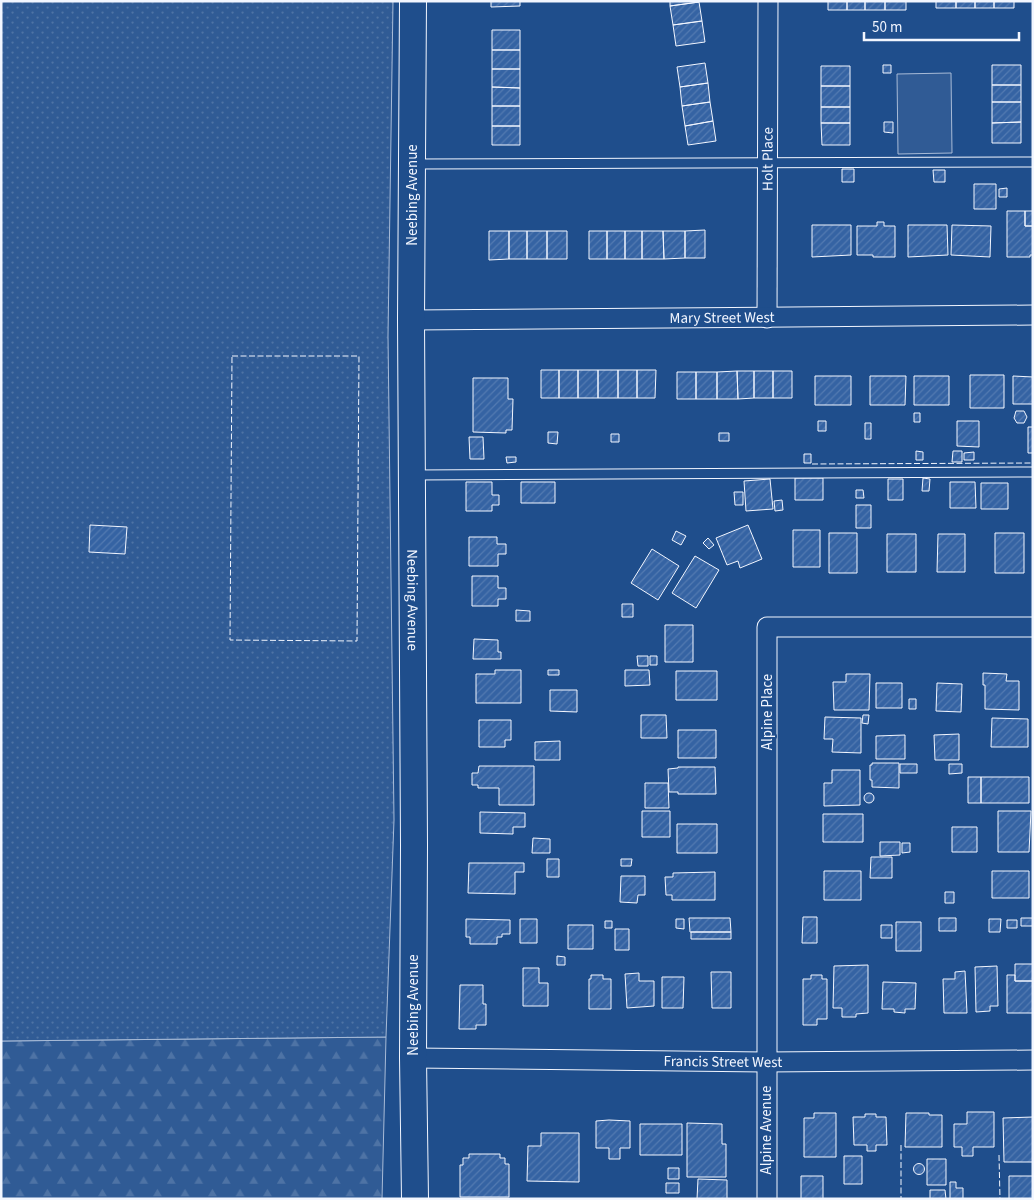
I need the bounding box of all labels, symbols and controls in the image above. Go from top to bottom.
scale bar [864,10,1019,42]
text: 50 m [872,17,902,38]
street label: Holt Place [757,127,779,191]
street label: Neebing Avenue [402,144,423,246]
street label: Mary Street West [669,307,775,329]
street label: Neebing Avenue [401,549,423,651]
street label: Alpine Place [757,674,778,750]
street label: Neebing Avenue [403,954,424,1056]
street label: Francis Street West [664,1051,782,1073]
street label: Alpine Avenue [756,1086,777,1174]

